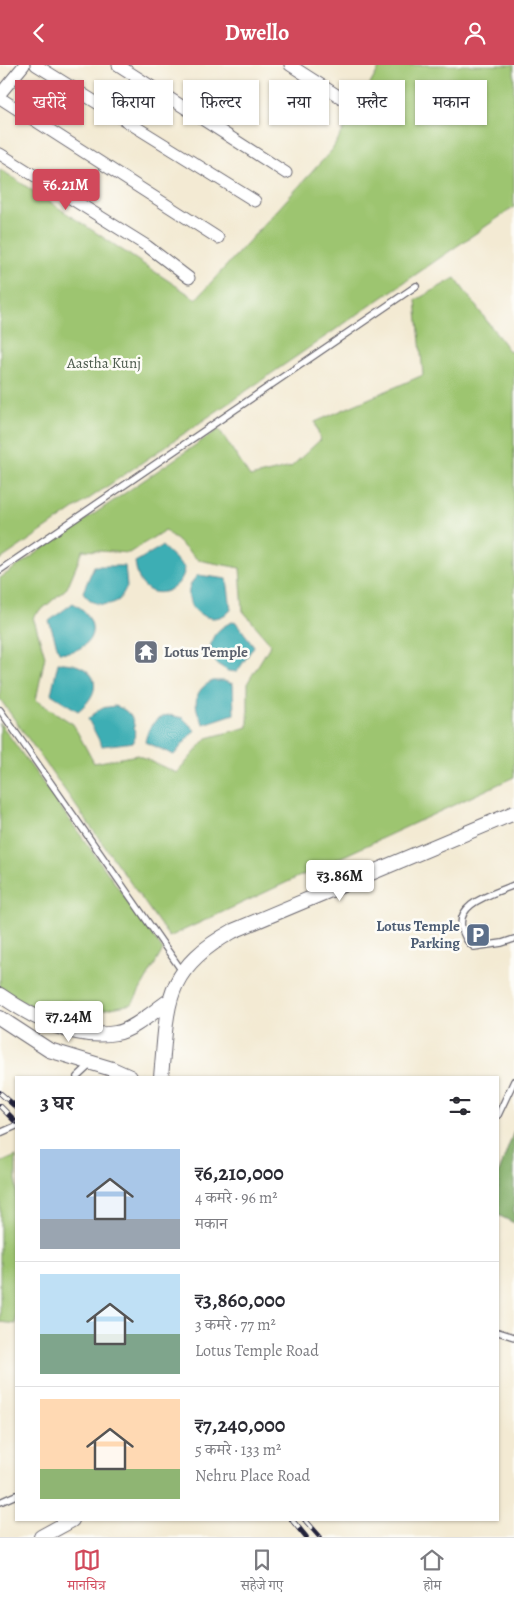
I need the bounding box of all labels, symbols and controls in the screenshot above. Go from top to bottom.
text: Dwello [225,18,289,48]
icon: back [25,19,53,47]
icon: person [461,19,489,47]
chip: खरीदें [15,80,84,125]
chip: किराया [94,80,173,125]
chip: फ़िल्टर [183,80,259,125]
chip: नया [269,80,329,125]
chip: फ़्लैट [339,80,405,125]
chip: मकान [415,80,487,125]
pin: ₹6.21M [25,169,107,211]
text: ₹6.21M [44,174,88,196]
park label: Aastha Kunj [66,353,141,373]
temple icon: Lotus Temple [133,639,159,665]
place label: Lotus Temple [164,642,248,662]
pin: ₹3.86M [299,859,381,902]
text: ₹3.86M [317,865,363,887]
place label: Lotus Temple Parking [376,916,460,953]
parking icon: Lotus Temple Parking [465,922,491,948]
pin: ₹7.24M [28,1001,110,1043]
text: ₹7.24M [46,1006,92,1028]
text: 3 घर [40,1089,74,1117]
icon: filters [446,1092,474,1120]
text: ₹6,210,000 [195,1159,284,1187]
icon: home [80,1169,140,1229]
text: 4 कमरे · 96 m² [195,1187,278,1209]
text: मकान [195,1213,227,1235]
text: ₹3,860,000 [195,1286,285,1314]
icon: home [80,1294,140,1354]
text: 3 कमरे · 77 m² [195,1314,276,1336]
text: Lotus Temple Road [195,1340,319,1362]
text: ₹7,240,000 [195,1411,285,1439]
icon: home [80,1419,140,1479]
text: 5 कमरे · 133 m² [195,1439,281,1461]
text: Nehru Place Road [195,1465,310,1487]
tab: मानचित्र [68,1546,106,1599]
tab: सहेजे गए [241,1546,283,1599]
tab: होम [418,1546,446,1599]

